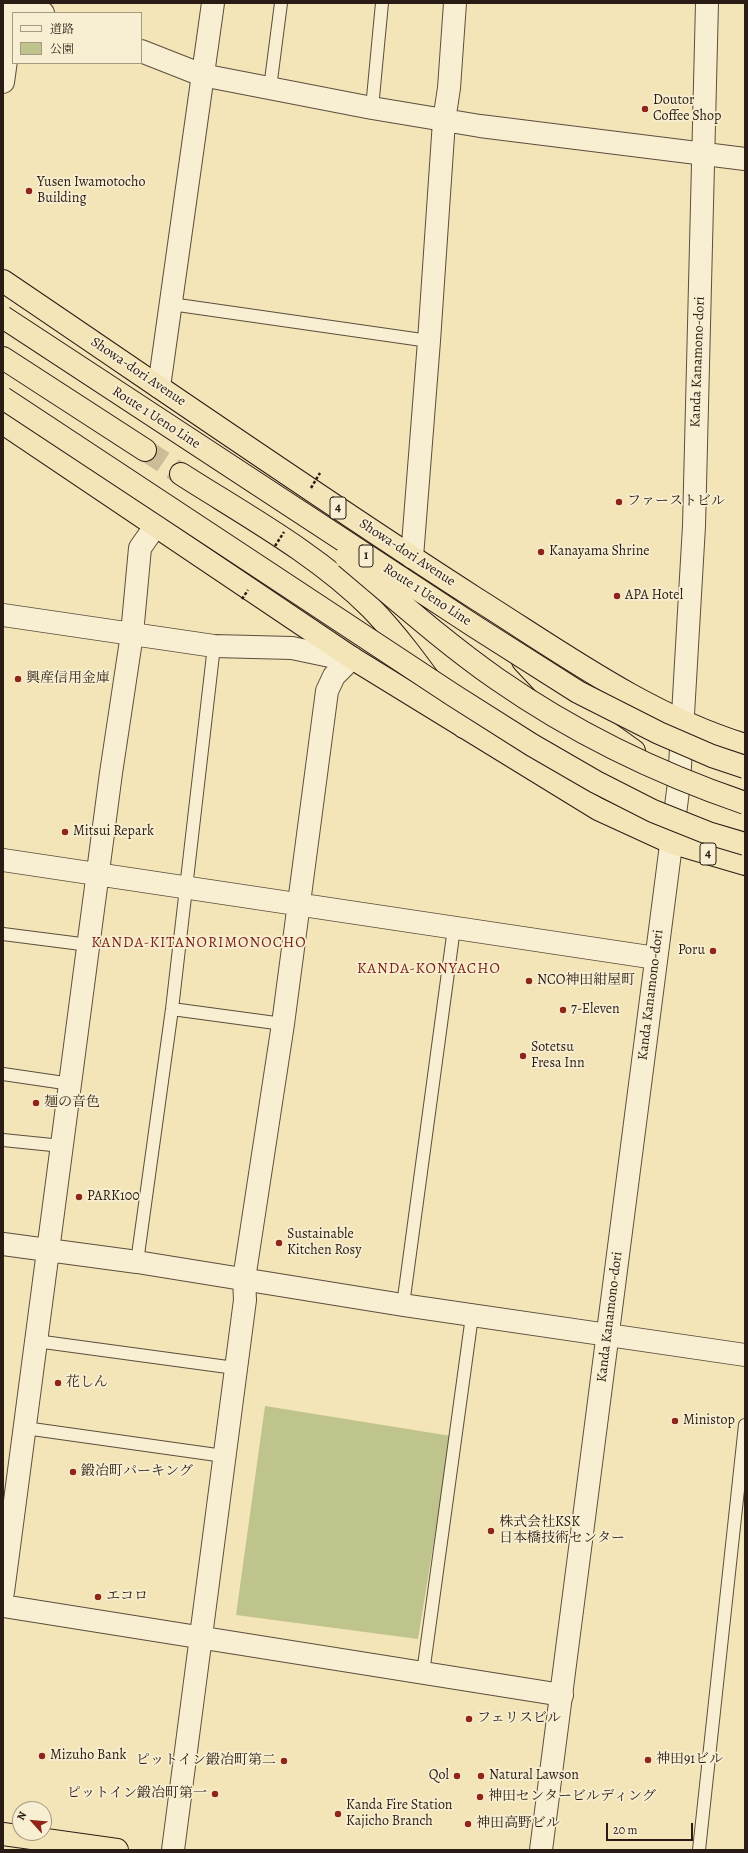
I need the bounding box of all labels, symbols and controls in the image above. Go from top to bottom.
legend [12,12,142,64]
text: 道路 [50,21,74,37]
text: 公園 [50,41,74,57]
place label: Doutor Coffee Shop [653,93,721,126]
marker: Doutor Coffee Shop [640,104,650,114]
place label: Yusen Iwamotocho Building [37,175,145,208]
marker: Yusen Iwamotocho Building [24,186,34,196]
street label: Kanda Kanamono-dori [687,296,709,428]
street label: Showa-dori Avenue [87,334,189,410]
street label: Route 1 Ueno Line [109,383,203,453]
place label: ファーストビル [627,494,725,510]
road number: 4 [330,497,346,519]
marker: ファーストビル [614,497,624,507]
street label: Showa-dori Avenue [356,516,458,590]
place label: Kanayama Shrine [549,544,650,560]
road number: 1 [359,545,373,567]
marker: Kanayama Shrine [536,547,546,557]
street label: Route 1 Ueno Line [380,560,474,630]
place label: APA Hotel [625,588,683,604]
marker: APA Hotel [612,591,622,601]
place label: 興産信用金庫 [26,671,110,687]
marker: 興産信用金庫 [13,674,23,684]
place label: Mitsui Repark [73,824,154,840]
marker: Mitsui Repark [60,827,70,837]
road number: 4 [700,843,716,865]
street label: Kanda Kanamono-dori [635,929,667,1061]
district label: KANDA-KITANORIMONOCHO [91,934,307,952]
place label: Poru [678,943,705,959]
marker: Poru [708,946,718,956]
district label: KANDA-KONYACHO [357,960,501,978]
place label: NCO神田紺屋町 [537,973,635,989]
marker: NCO神田紺屋町 [524,976,534,986]
place label: 7-Eleven [571,1002,620,1018]
marker: 7-Eleven [558,1005,568,1015]
place label: Sotetsu Fresa Inn [531,1040,585,1072]
marker: Sotetsu Fresa Inn [518,1051,528,1061]
place label: 麺の音色 [44,1095,100,1111]
marker: 麺の音色 [31,1098,41,1108]
place label: PARK100 [87,1189,140,1205]
marker: PARK100 [74,1192,84,1202]
place label: Sustainable Kitchen Rosy [287,1227,361,1260]
marker: Sustainable Kitchen Rosy [274,1238,284,1248]
street label: Kanda Kanamono-dori [594,1251,626,1383]
place label: 花しん [66,1375,108,1391]
marker: 花しん [53,1378,63,1388]
place label: Ministop [683,1413,735,1429]
marker: Ministop [670,1416,680,1426]
place label: 鍛冶町パーキング [81,1464,193,1480]
marker: 鍛冶町パーキング [68,1467,78,1477]
place label: 株式会社KSK 日本橋技術センター [499,1515,625,1548]
marker: 株式会社KSK 日本橋技術センター [486,1526,496,1536]
place label: エコロ [106,1589,148,1605]
marker: エコロ [93,1592,103,1602]
place label: フェリスビル [477,1711,561,1727]
marker: フェリスビル [464,1714,474,1724]
place label: Mizuho Bank [50,1748,126,1764]
marker: Mizuho Bank [37,1751,47,1761]
place label: 神田91ビル [656,1752,723,1768]
place label: ピットイン鍛冶町第二 [136,1753,276,1769]
marker: 神田91ビル [643,1755,653,1765]
marker: ピットイン鍛冶町第二 [279,1756,289,1766]
place label: Qol [429,1768,449,1784]
place label: Natural Lawson [489,1768,579,1784]
marker: Qol [452,1771,462,1781]
marker: Natural Lawson [476,1771,486,1781]
place label: ピットイン鍛冶町第一 [67,1786,207,1802]
marker: ピットイン鍛冶町第一 [210,1789,220,1799]
place label: 神田センタービルディング [488,1789,656,1805]
marker: 神田センタービルディング [475,1792,485,1802]
place label: Kanda Fire Station Kajicho Branch [346,1798,453,1830]
north arrow [12,1801,52,1841]
text: N [13,1809,30,1823]
marker: Kanda Fire Station Kajicho Branch [333,1809,343,1819]
scale bar [608,1815,695,1841]
place label: 神田高野ビル [476,1816,560,1832]
marker: 神田高野ビル [463,1819,473,1829]
text: 20 m [613,1822,637,1838]

